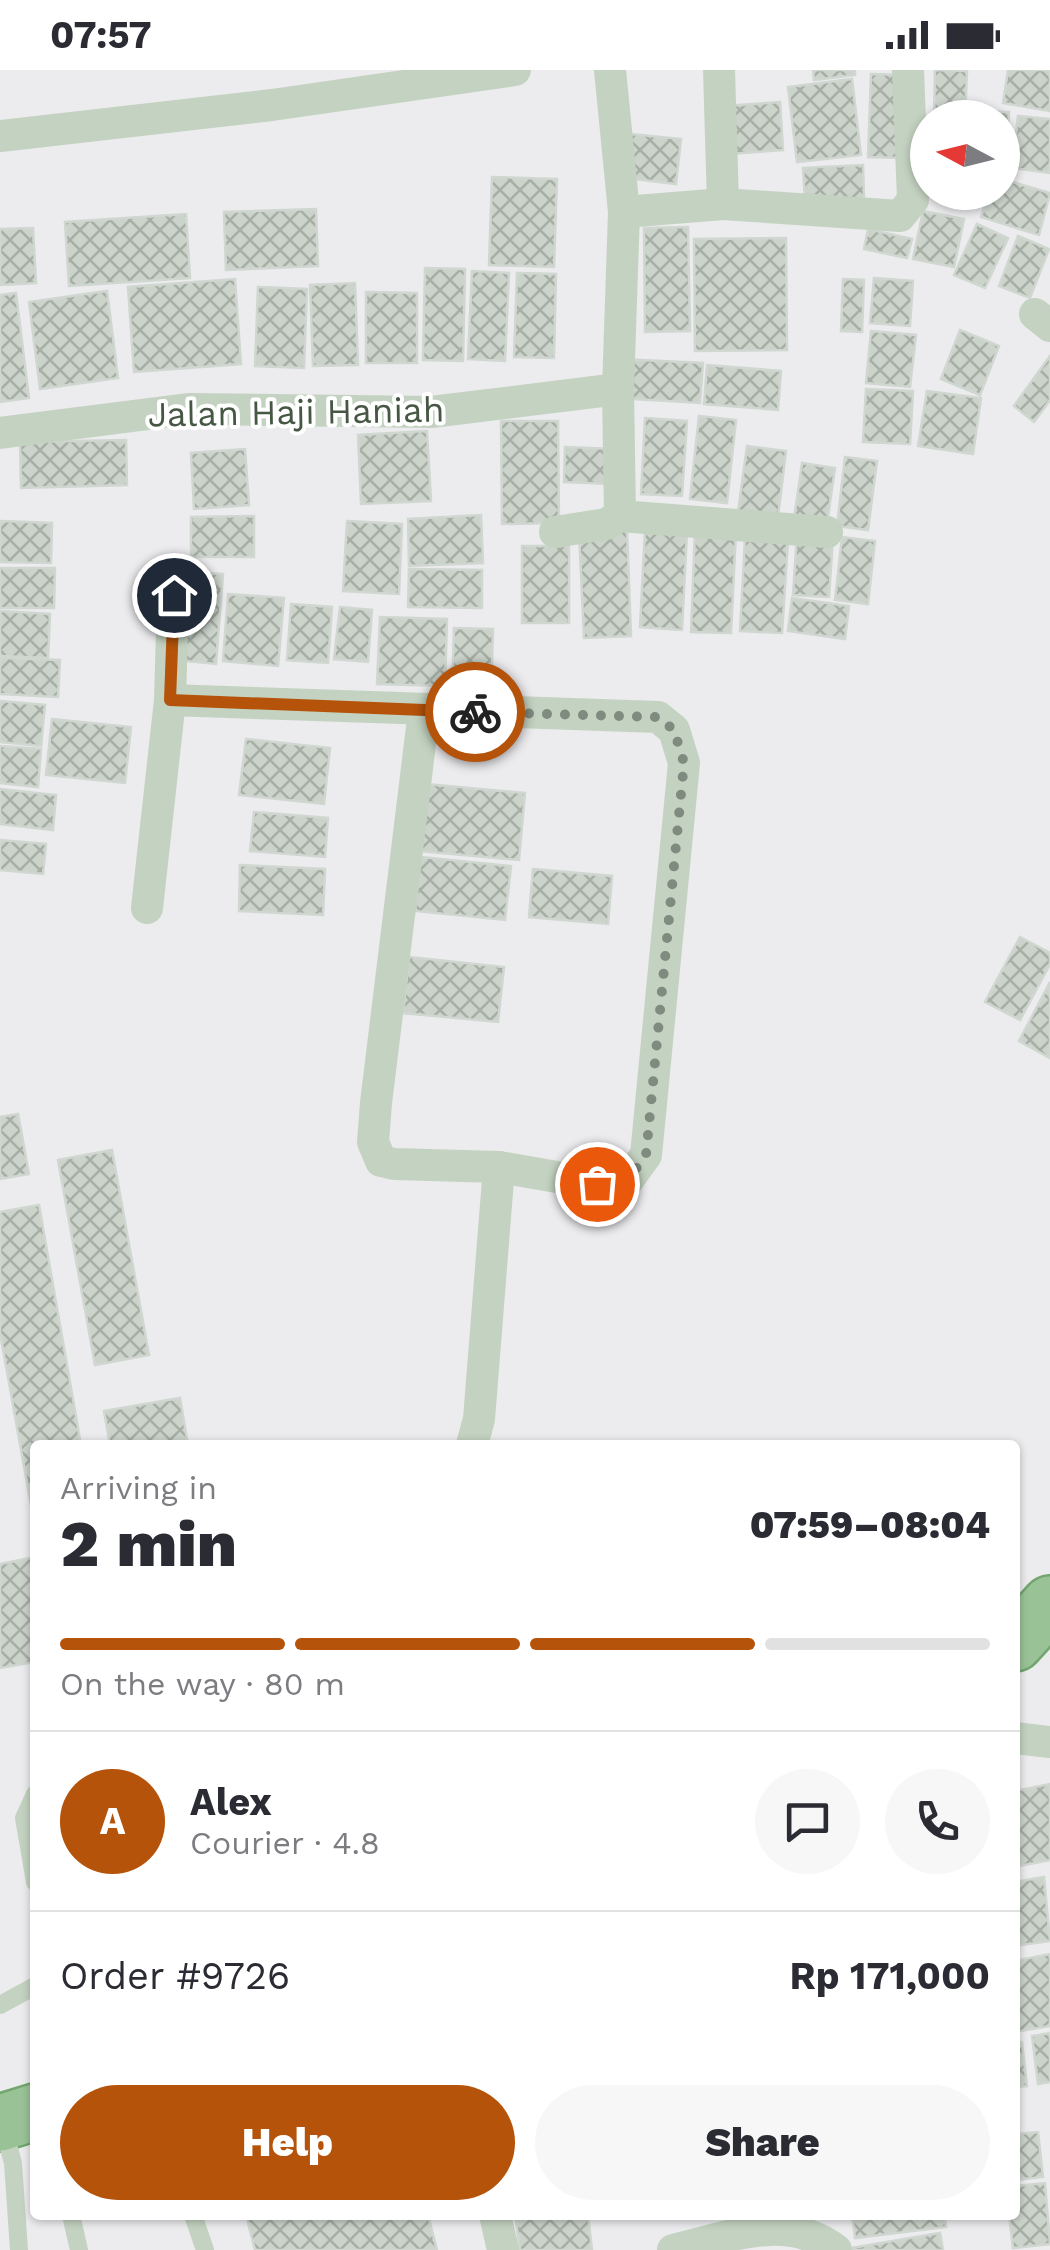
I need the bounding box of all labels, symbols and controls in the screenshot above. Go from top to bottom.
text: 07:57 [50,13,152,57]
north arrow [910,100,1020,210]
map controls [910,100,1020,210]
street label: Jalan Haji Haniah [147,388,445,436]
pin [132,553,217,638]
icon: home [147,568,202,623]
courier [425,662,525,762]
icon: bike [448,685,503,740]
pin [555,1142,640,1227]
icon: bag [570,1157,625,1212]
text: Arriving in [60,1469,217,1507]
text: 07:59–08:04 [750,1503,990,1547]
text: 2 min [60,1506,237,1582]
text: On the way · 80 m [60,1665,345,1703]
button: chat [755,1769,860,1874]
button: phone [885,1769,990,1874]
text: Alex [190,1780,272,1824]
text: A [100,1799,125,1843]
text: Courier · 4.8 [190,1824,380,1862]
text: Order #9726 [60,1954,290,1998]
text: Rp 171,000 [790,1954,990,1998]
button: Help [60,2085,515,2200]
button: Share [535,2085,990,2200]

